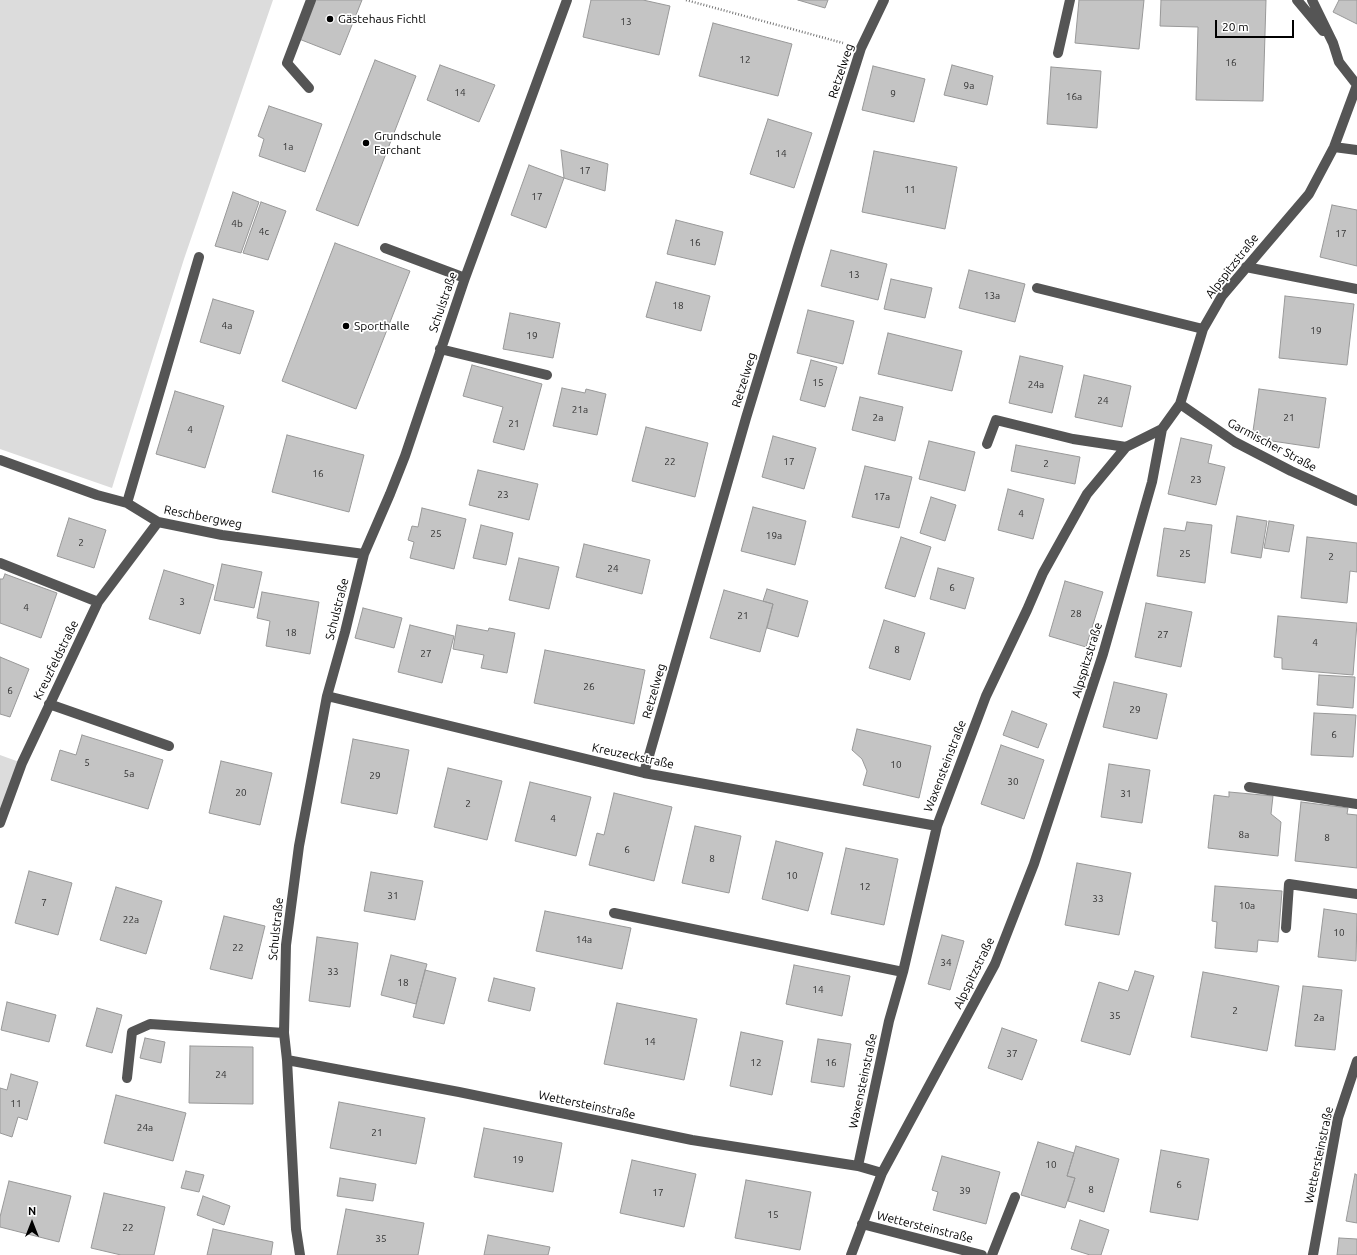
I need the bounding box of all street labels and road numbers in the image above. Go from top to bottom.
street label: Retzelweg [825,42,857,100]
street label: Alpspitzstraße [1202,231,1262,301]
street label: Schulstraße [426,270,460,334]
street label: Retzelweg [729,351,759,409]
street label: Garmischer Straße [1225,415,1319,475]
street label: Reschbergweg [163,502,243,532]
street label: Schulstraße [322,577,352,641]
street label: Kreuzfeldstraße [31,618,81,702]
street label: Alpspitzstraße [1069,621,1105,699]
street label: Retzelweg [639,662,669,720]
street label: Waxensteinstraße [921,718,969,814]
street label: Kreuzeckstraße [591,740,675,772]
street label: Schulstraße [266,897,286,961]
street label: Alpspitzstraße [950,935,998,1011]
street label: Waxensteinstraße [846,1032,880,1130]
street label: Wettersteinstraße [537,1088,637,1122]
street label: Wettersteinstraße [1302,1105,1336,1205]
street label: Wettersteinstraße [875,1208,975,1246]

